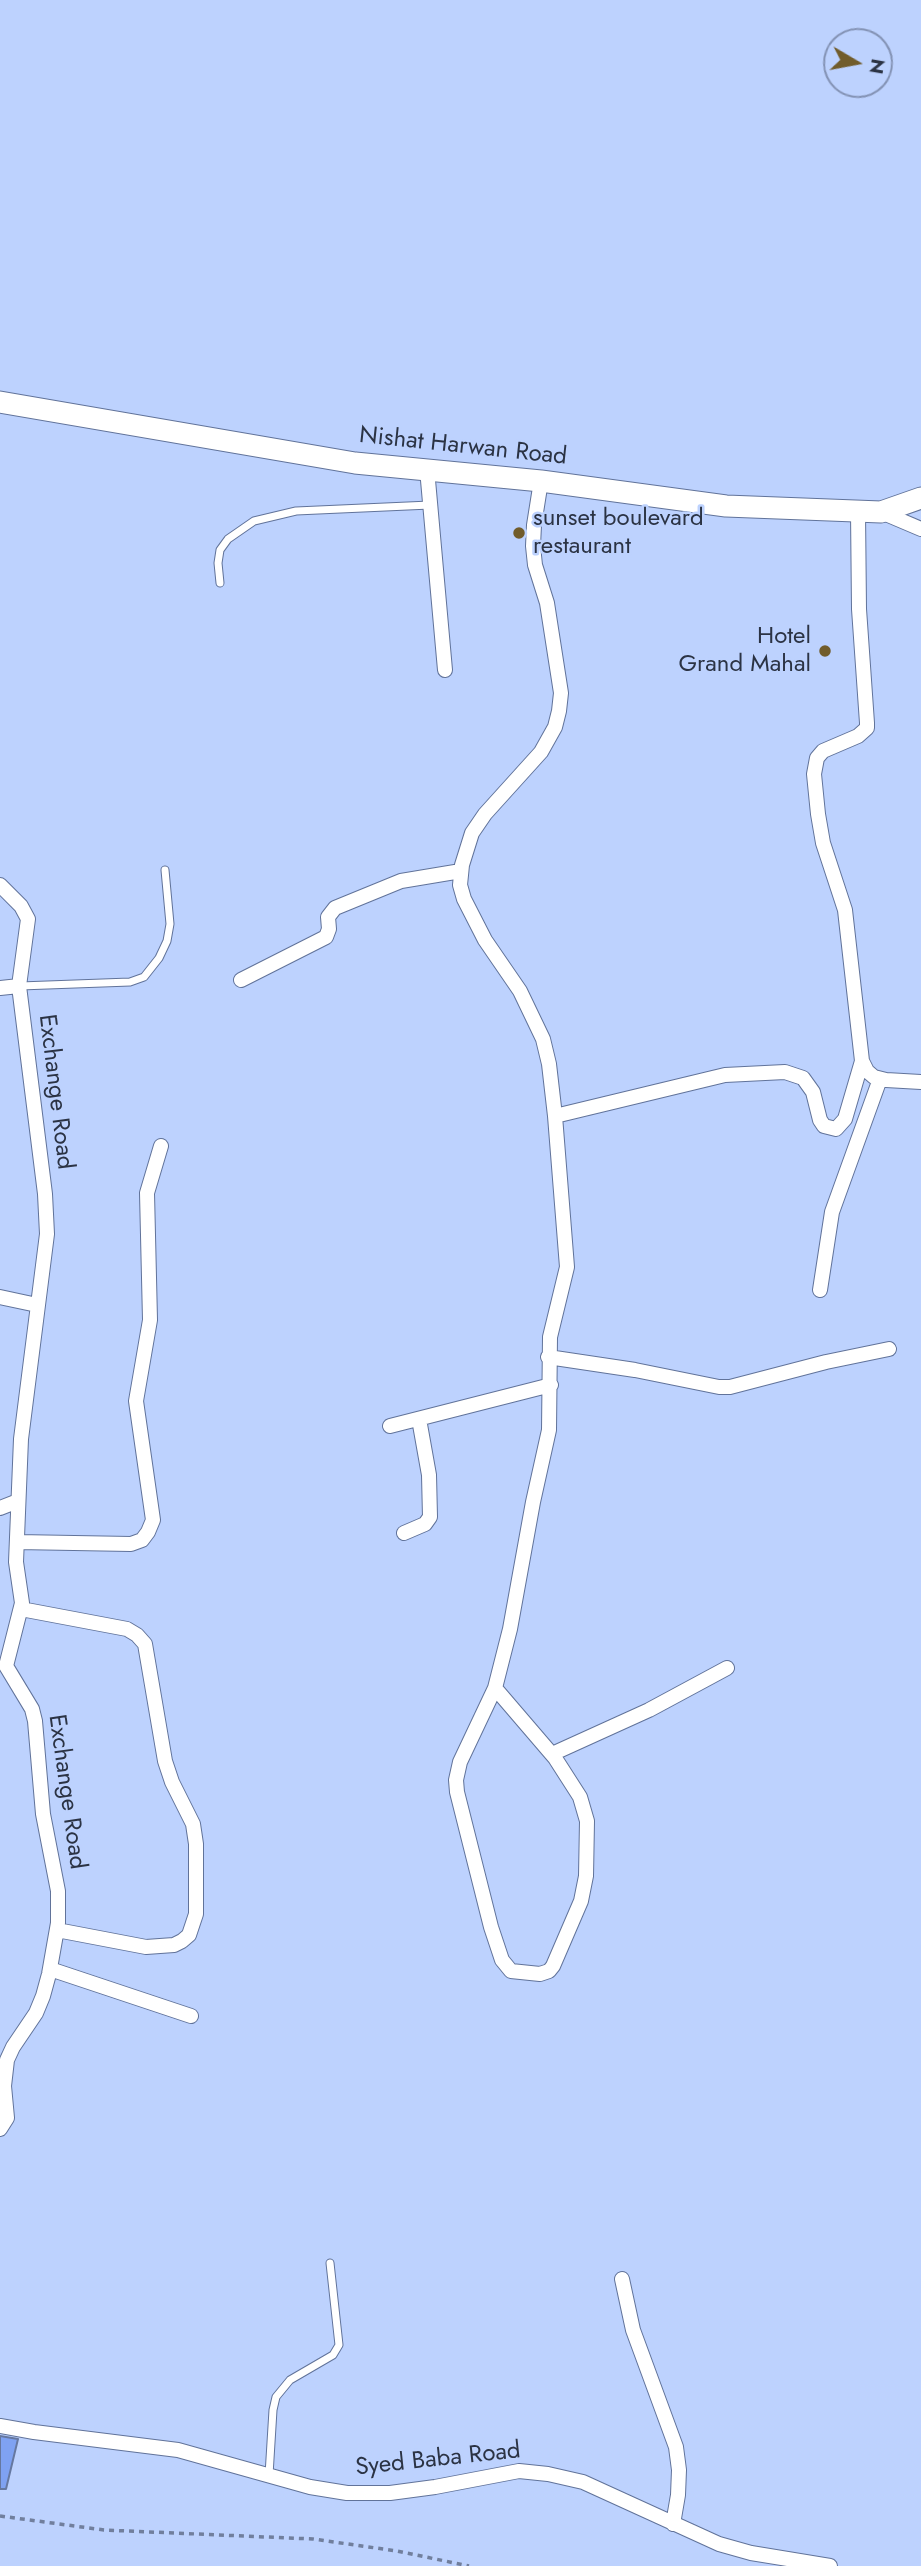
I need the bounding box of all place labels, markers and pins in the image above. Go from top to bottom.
place label: sunset boulevard restaurant [533,505,704,561]
marker: sunset boulevard restaurant [511,525,527,541]
place label: Hotel Grand Mahal [678,623,811,679]
marker: Hotel Grand Mahal [817,643,833,659]

